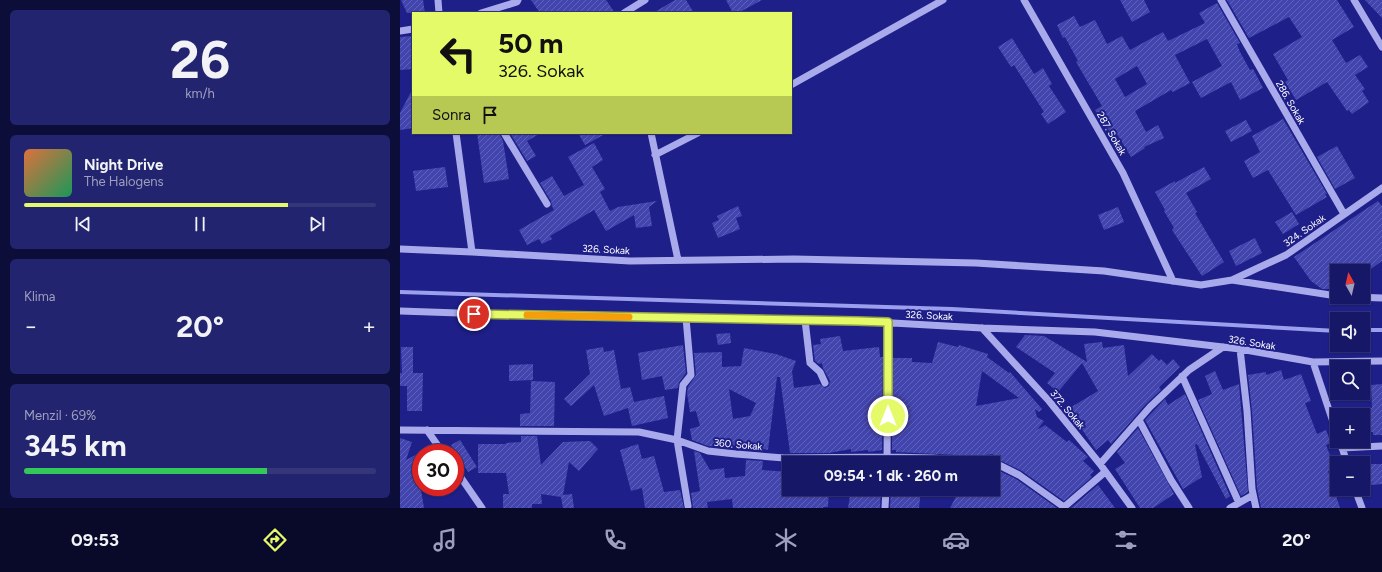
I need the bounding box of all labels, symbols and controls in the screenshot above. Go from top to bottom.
text: 50 m [498,26,564,60]
icon: left [432,28,484,80]
text: 26 [170,29,230,91]
text: 326. Sokak [498,60,584,82]
street label: 286. Sokak [1273,78,1308,127]
text: km/h [185,86,215,101]
icon: arrive [479,104,501,126]
text: Sonra [432,106,471,124]
street label: 287. Sokak [1094,109,1129,158]
text: Night Drive [84,156,163,174]
text: The Halogens [84,174,164,189]
street label: 324. Sokak [1281,211,1328,250]
icon: previous [72,213,94,235]
icon: pause [189,213,211,235]
icon: next [306,213,328,235]
street label: 326. Sokak [582,242,630,257]
north arrow [1330,264,1370,304]
map controls [1330,264,1370,496]
text: Klima [24,289,56,304]
pin [457,297,491,331]
icon: arrive [463,303,485,325]
text: 20° [176,308,224,345]
street label: 326. Sokak [905,308,953,323]
button: sound [1330,312,1370,352]
text: − [24,313,38,340]
text: + [362,313,376,340]
street label: 326. Sokak [1227,332,1277,353]
button: search [1330,360,1370,400]
street label: 372. Sokak [1047,387,1088,432]
position arrow [867,395,909,437]
text: Menzil · 69% [24,408,96,423]
button: + [1330,408,1370,448]
text: 345 km [24,427,127,464]
street label: 360. Sokak [713,436,763,453]
speed limit sign: 30 [412,444,464,496]
button: − [1330,456,1370,496]
text: 09:54 · 1 dk · 260 m [824,467,958,485]
icon: directions [261,526,289,554]
icon: music [431,526,459,554]
icon: phone [601,526,629,554]
icon: climate [772,526,800,554]
icon: car [942,526,970,554]
icon: filters [1112,526,1140,554]
text: 09:53 [71,529,119,551]
text: 20° [1282,529,1311,551]

